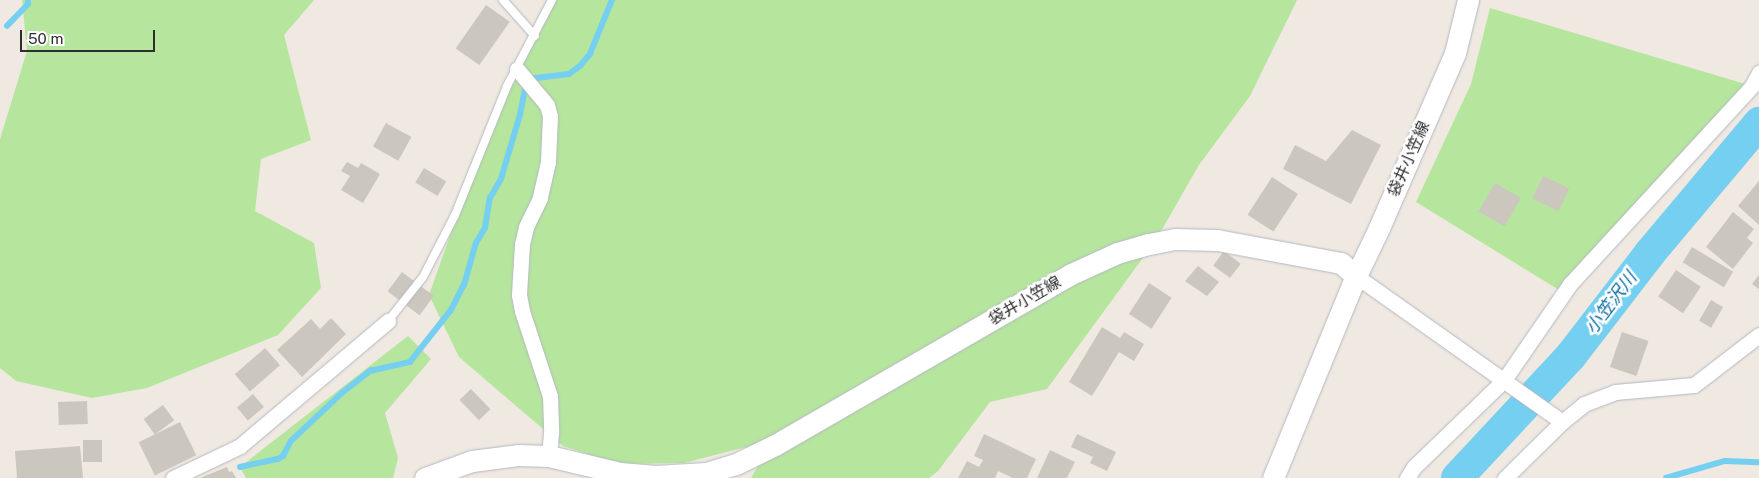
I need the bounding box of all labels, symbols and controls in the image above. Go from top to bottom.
scale bar [22,20,158,52]
text: 50 m [28,30,63,47]
street label: 袋井小笠線 [1384,119,1434,199]
water label: 小笠沢川 [1581,268,1641,338]
street label: 袋井小笠線 [986,273,1064,329]

